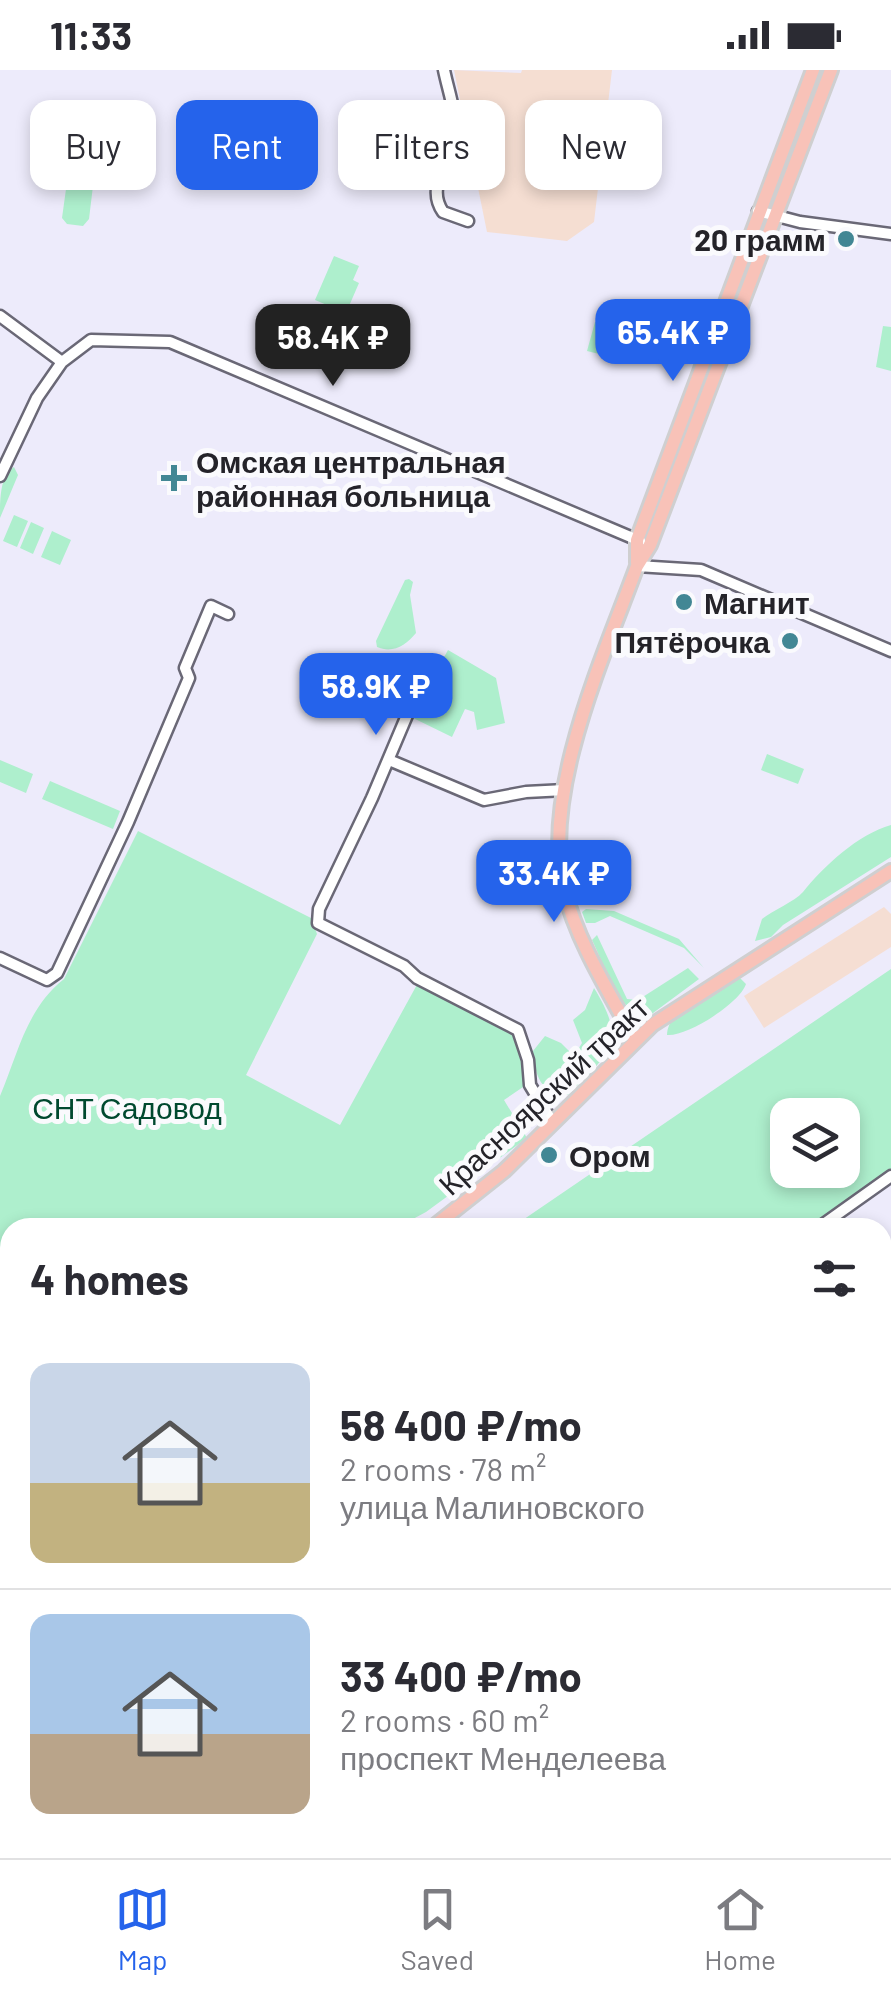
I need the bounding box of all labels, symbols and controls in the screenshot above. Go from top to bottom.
text: 11:33 [50,12,132,58]
chip: Buy [30,100,156,190]
chip: Rent [176,100,318,190]
chip: Filters [338,100,505,190]
chip: New [525,100,662,190]
place label: 20 грамм [694,221,826,257]
marker: 20 грамм [835,228,857,250]
pin: 65.4K ₽ [581,299,765,384]
pin: 58.4K ₽ [241,304,425,389]
text: 65.4K ₽ [617,312,729,350]
text: 58.4K ₽ [277,317,389,355]
place label: Омская центральная районная больница [196,443,506,513]
marker: Омская центральная районная больница [161,465,187,491]
place label: Магнит [704,584,810,620]
marker: Магнит [673,591,695,613]
place label: Пятёрочка [615,623,770,659]
marker: Пятёрочка [779,630,801,652]
pin: 58.9K ₽ [284,653,468,738]
text: 58.9K ₽ [321,666,431,704]
pin: 33.4K ₽ [462,840,646,925]
text: 33.4K ₽ [498,853,610,891]
street label: Красноярский тракт [431,988,656,1202]
park label: СНТ Садовод [32,1089,222,1125]
map controls [770,1098,860,1188]
button: layers [770,1098,860,1188]
place label: Ором [569,1137,651,1173]
marker: Ором [538,1144,560,1166]
icon: filters [807,1251,862,1306]
text: 4 homes [30,1253,189,1303]
text: 58 400 ₽/mo [340,1399,582,1449]
icon: home [110,1403,230,1523]
text: 2 rooms · 78 m² [340,1449,546,1487]
text: улица Малиновского [340,1487,645,1525]
text: 33 400 ₽/mo [340,1650,582,1700]
icon: home [110,1654,230,1774]
text: 2 rooms · 60 m² [340,1700,549,1738]
text: проспект Менделеева [340,1738,666,1776]
tab: Map [115,1882,170,1976]
tab: Saved [401,1882,474,1976]
tab: Home [704,1882,776,1976]

